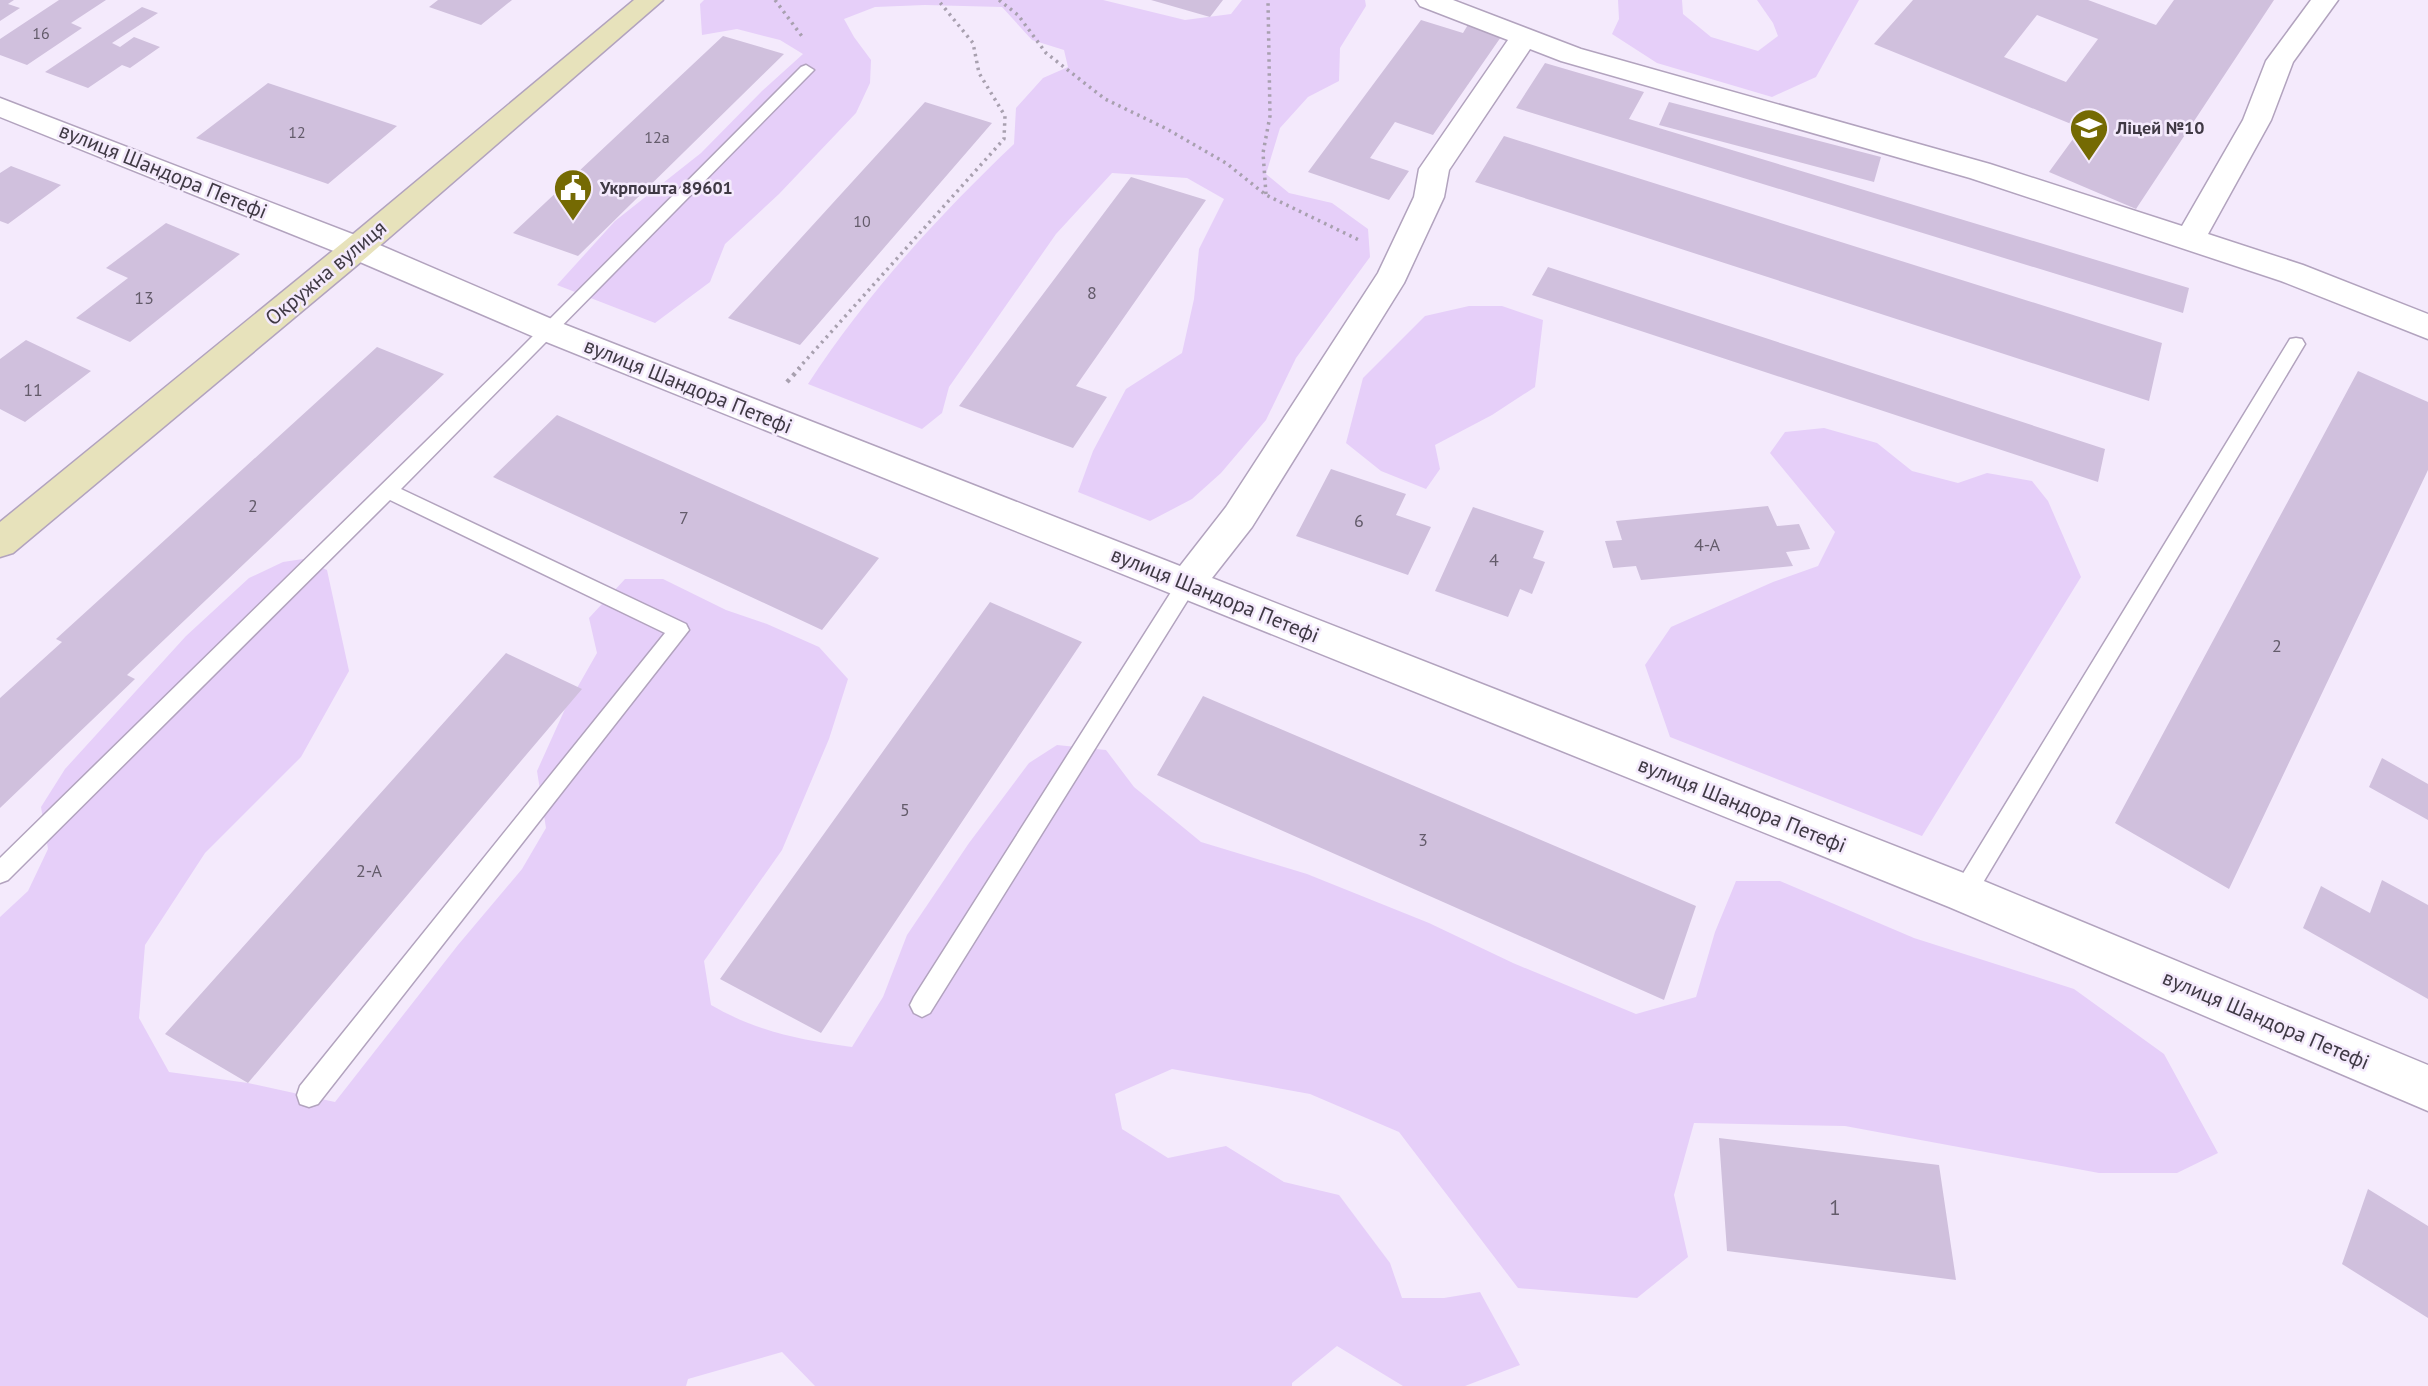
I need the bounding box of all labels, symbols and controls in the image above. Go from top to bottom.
house number: 16 [32,23,50,43]
school or university icon: Ліцей №10 [2068,107,2110,162]
street label: вулиця Шандора Петефі [55,116,271,225]
place label: Ліцей №10 [2115,116,2205,139]
house number: 12 [288,122,306,142]
house number: 12а [644,127,670,147]
public building icon: Укрпошта 89601 [552,167,594,222]
place label: Укрпошта 89601 [599,176,733,199]
house number: 10 [853,211,871,231]
street label: Окружна вулиця [260,214,392,331]
house number: 8 [1087,281,1097,304]
house number: 13 [134,286,154,309]
street label: вулиця Шандора Петефі [580,331,796,440]
house number: 11 [23,378,43,401]
house number: 2 [248,494,258,517]
house number: 7 [679,506,689,529]
house number: 6 [1354,509,1364,532]
house number: 4-А [1694,533,1721,556]
street label: вулиця Шандора Петефі [1107,540,1323,649]
house number: 4 [1489,548,1499,571]
house number: 2 [2272,634,2282,657]
street label: вулиця Шандора Петефі [1634,750,1850,859]
house number: 5 [900,798,910,821]
house number: 3 [1418,828,1428,851]
house number: 2-А [356,859,383,882]
street label: вулиця Шандора Петефі [2159,964,2374,1075]
house number: 1 [1829,1194,1841,1221]

